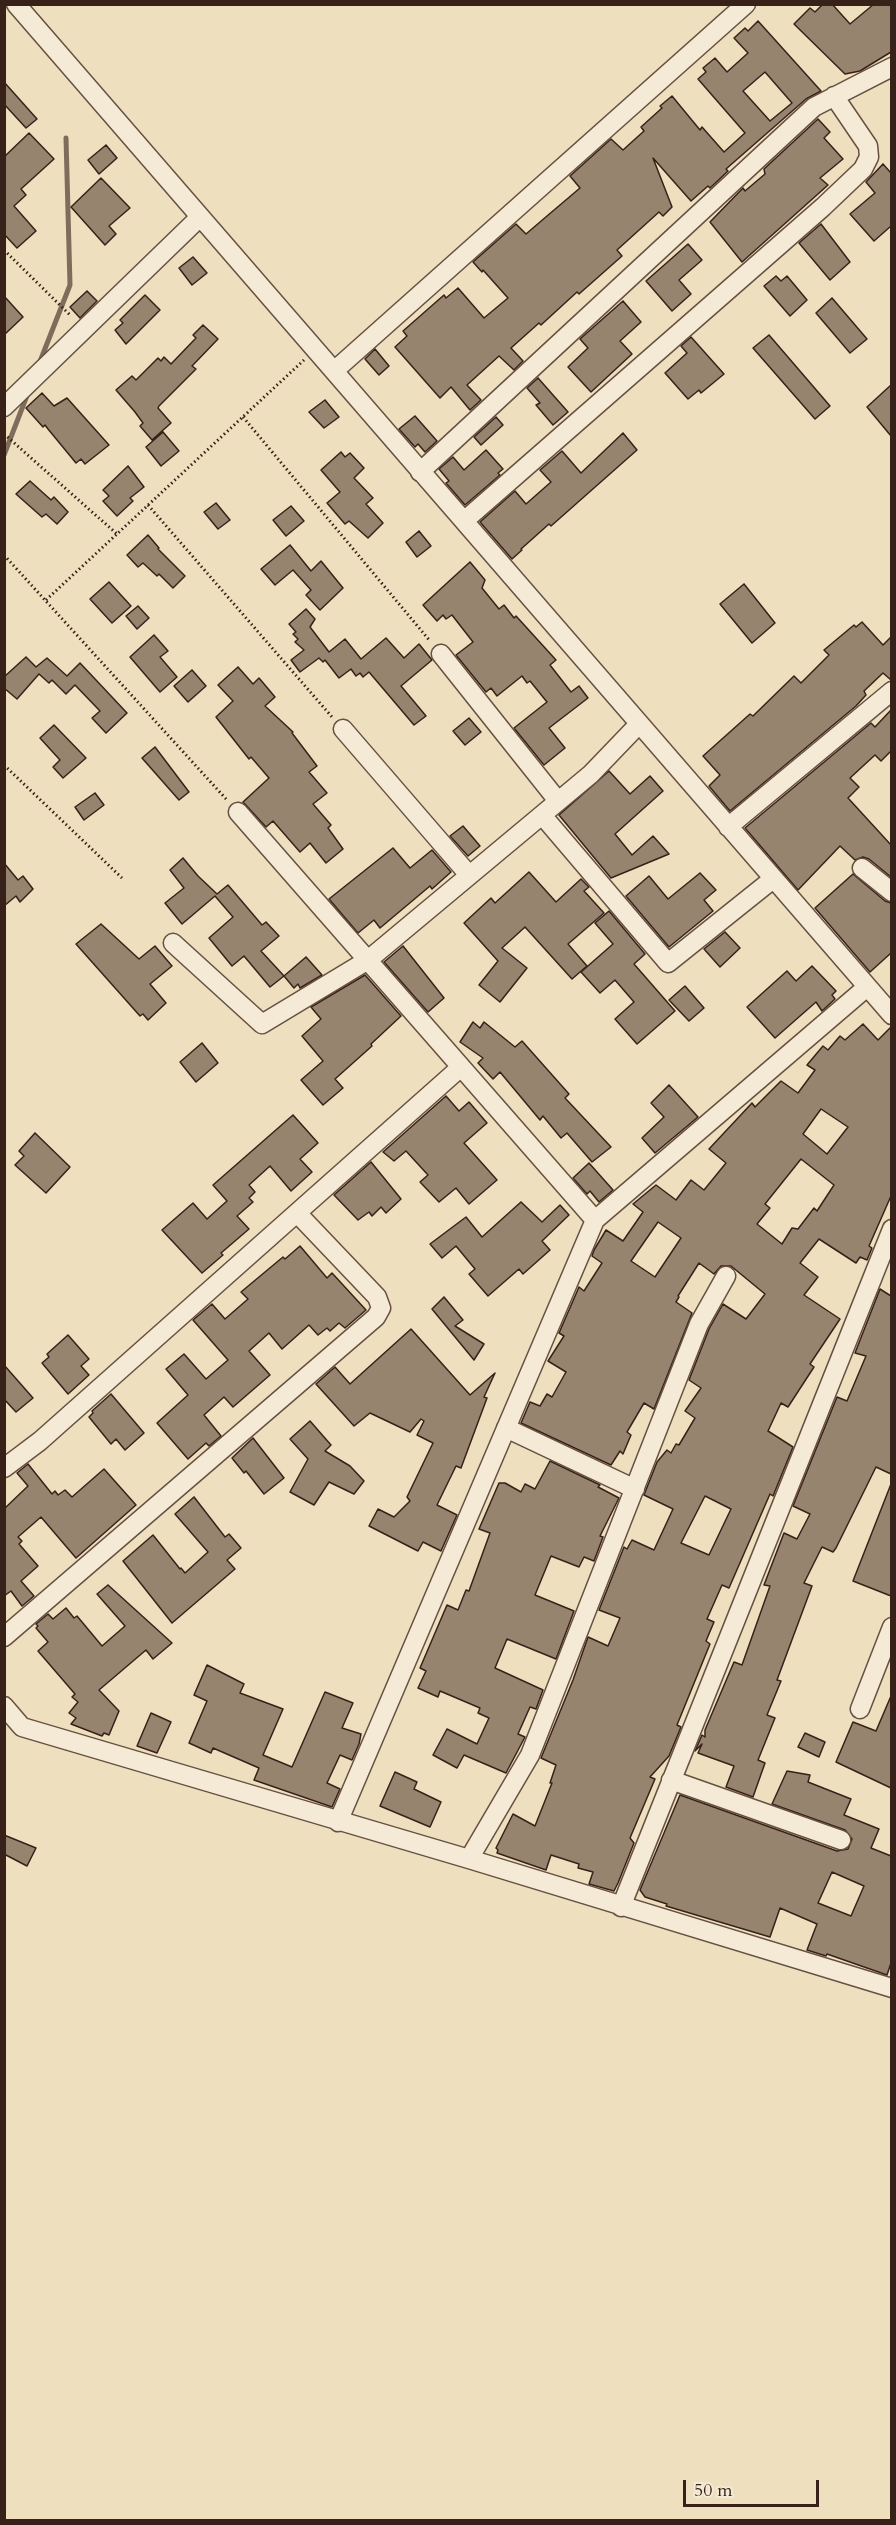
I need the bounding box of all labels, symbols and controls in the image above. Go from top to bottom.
scale bar [686,2468,822,2506]
text: 50 m [694,2478,733,2503]

